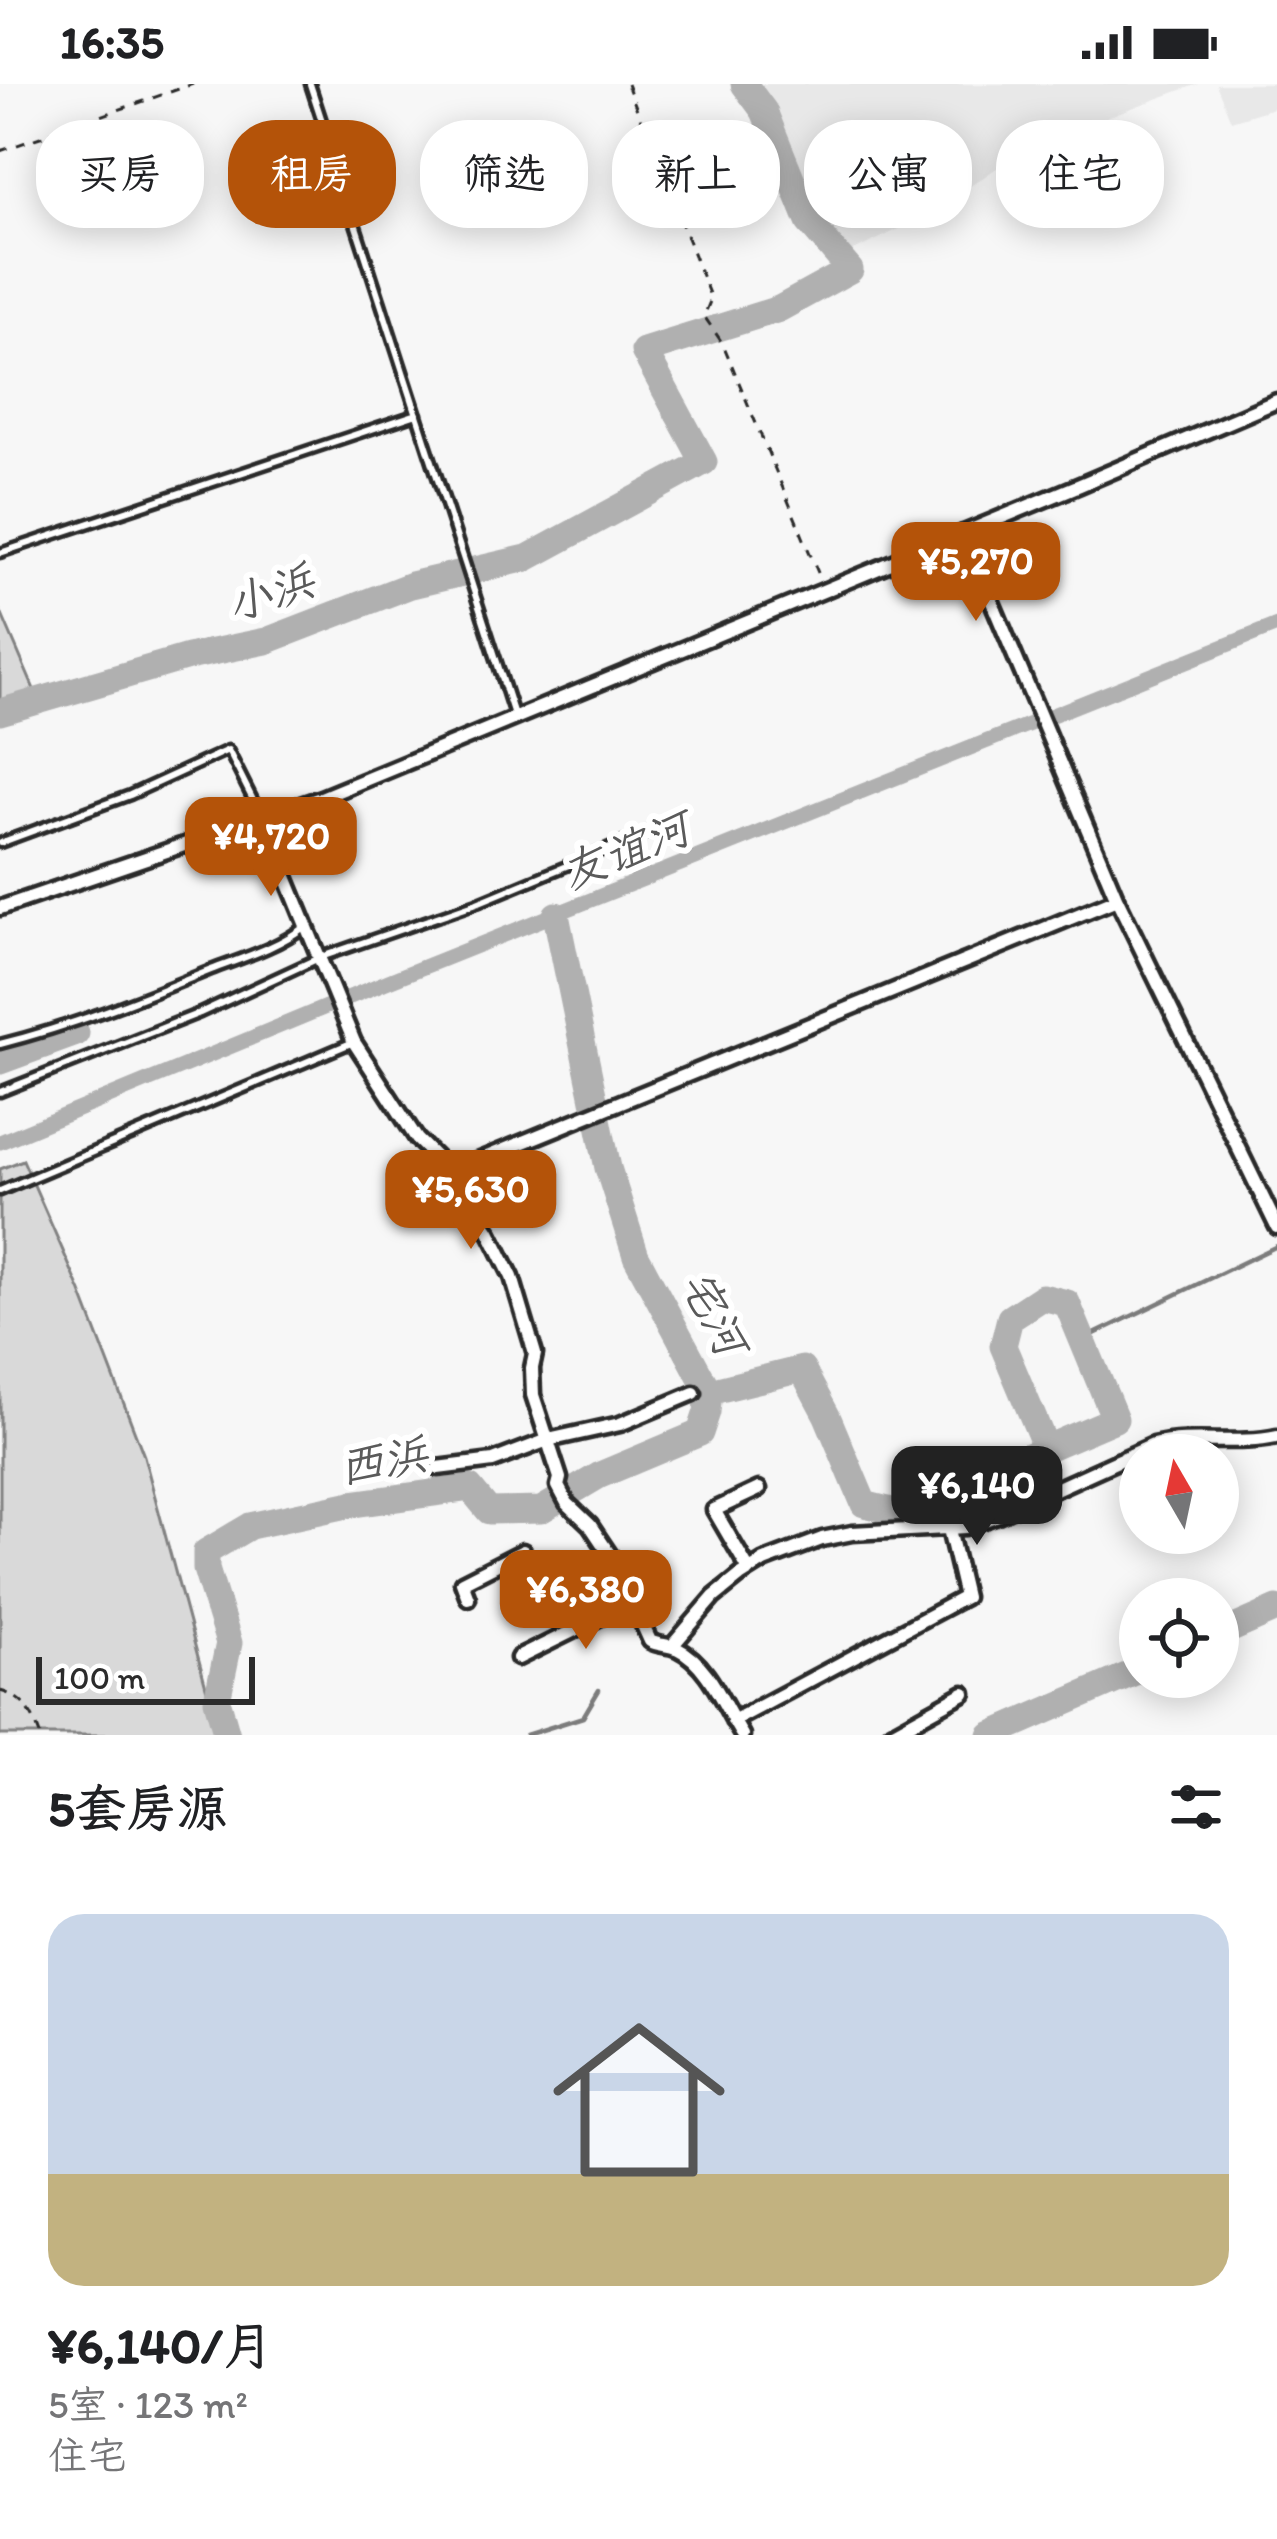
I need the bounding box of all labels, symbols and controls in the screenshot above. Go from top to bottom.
text: 16:35 [60,15,164,69]
chip: 买房 [36,120,204,228]
chip: 租房 [228,120,396,228]
chip: 筛选 [420,120,588,228]
chip: 新上 [612,120,780,228]
chip: 公寓 [804,120,972,228]
chip: 住宅 [996,120,1164,228]
pin: ¥5,270 [878,522,1074,624]
text: ¥5,270 [918,537,1034,584]
water label: 小浜 [219,551,323,632]
pin: ¥4,720 [173,797,369,899]
water label: 友谊河 [552,797,704,900]
text: ¥4,720 [212,812,330,859]
pin: ¥5,630 [373,1150,569,1252]
text: ¥5,630 [412,1165,530,1212]
water label: 宅河 [669,1260,762,1371]
water label: 西浜 [334,1425,434,1494]
north arrow [1119,1434,1239,1554]
map controls [1119,1434,1239,1698]
pin: ¥6,140 [879,1446,1075,1548]
text: ¥6,140 [918,1461,1036,1508]
pin: ¥6,380 [488,1550,684,1652]
text: ¥6,380 [527,1565,645,1612]
button: locate [1119,1578,1239,1698]
scale bar [36,1651,255,1704]
text: 100 m [54,1658,145,1697]
icon: filters [1163,1774,1229,1840]
text: 5套房源 [48,1778,228,1839]
icon: home [531,1992,747,2208]
text: ¥6,140/月 [48,2315,274,2376]
text: 5室 · 123 m² [48,2381,248,2428]
text: 住宅 [48,2432,126,2479]

